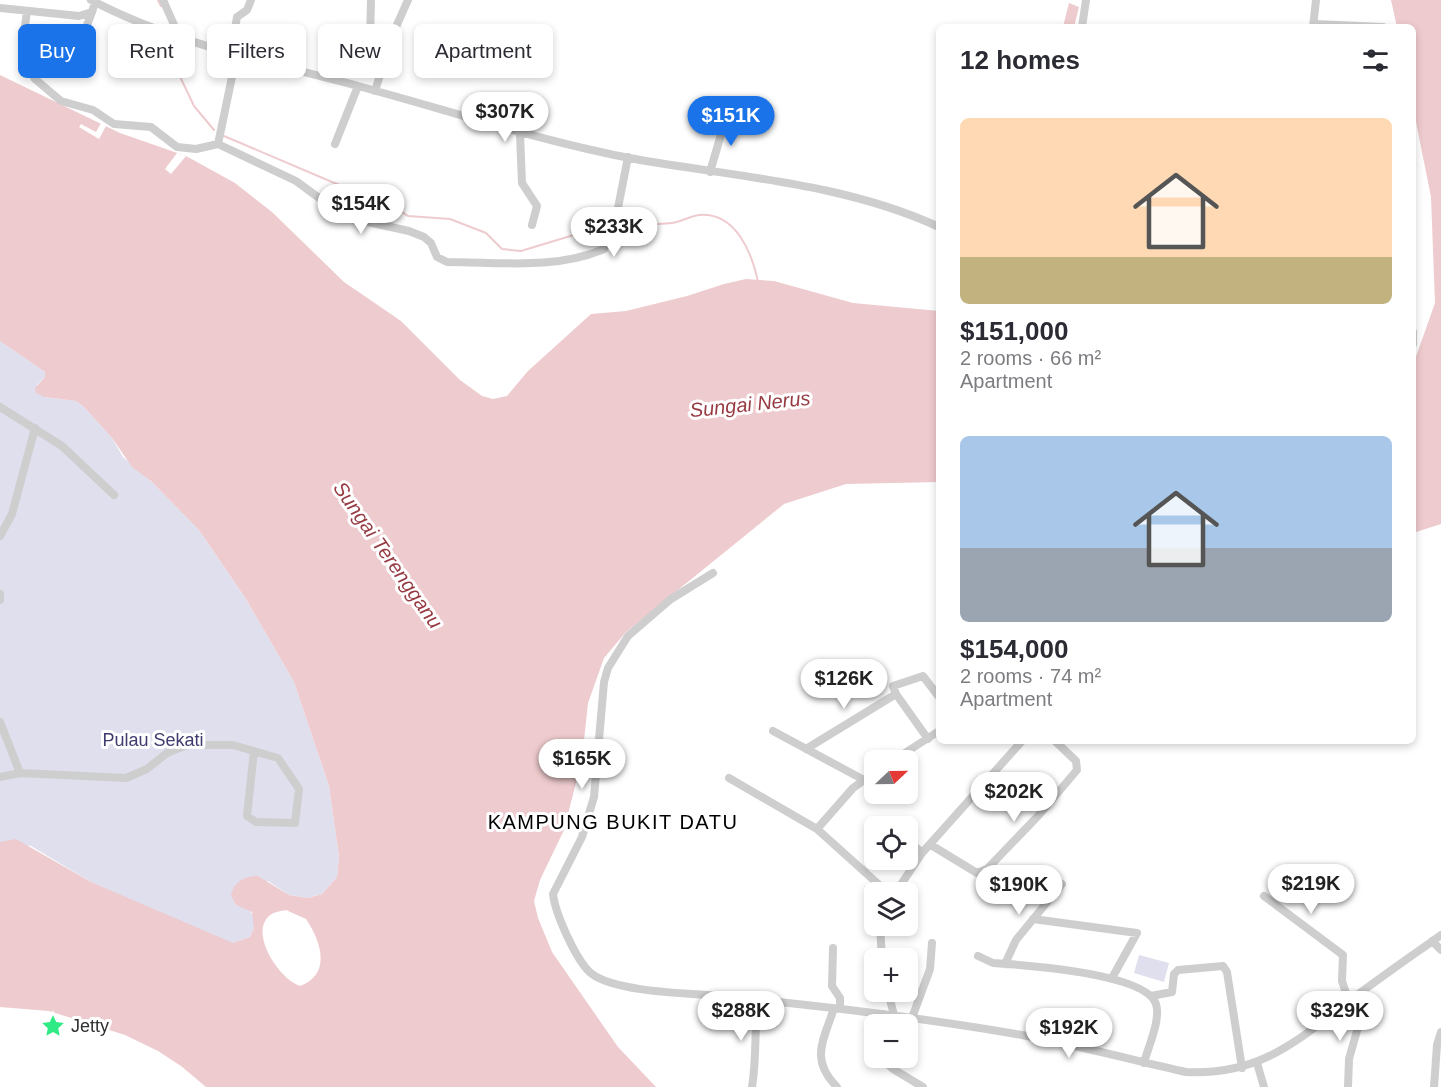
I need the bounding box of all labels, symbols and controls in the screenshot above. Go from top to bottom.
chip: Buy [18,24,96,78]
chip: Rent [108,24,195,78]
chip: Filters [207,24,306,78]
chip: New [318,24,402,78]
chip: Apartment [414,24,553,78]
icon: filters [1359,44,1392,77]
text: 12 homes [960,45,1080,75]
pin: $307K [463,92,547,143]
pin: $151K [689,96,773,147]
text: $307K [476,100,534,122]
text: $151K [702,104,760,126]
icon: home [1122,157,1230,265]
pin: $154K [319,184,403,235]
text: $154K [332,192,390,214]
pin: $233K [572,207,656,258]
text: $233K [585,215,643,237]
text: $151,000 [960,316,1068,346]
text: 2 rooms · 66 m² [960,347,1101,369]
text: Apartment [960,370,1052,392]
water label: Sungai Nerus [689,387,811,421]
icon: home [1122,475,1230,583]
water label: Sungai Terengganu [329,477,447,633]
text: $154,000 [960,634,1068,664]
pin: $126K [802,659,886,710]
text: 2 rooms · 74 m² [960,665,1101,687]
text: $126K [815,667,873,689]
text: Apartment [960,688,1052,710]
park label: Pulau Sekati [102,730,204,750]
pin: $165K [540,739,624,790]
text: $165K [553,747,611,769]
north arrow [864,750,918,804]
map controls [864,750,918,1068]
pin: $202K [972,772,1056,823]
text: $202K [985,780,1043,802]
district label: KAMPUNG BUKIT DATU [488,811,738,833]
button: locate [864,816,918,870]
pin: $219K [1269,864,1353,915]
pin: $190K [977,865,1061,916]
text: $219K [1282,872,1340,894]
text: $190K [990,873,1048,895]
button: layers [864,882,918,936]
button: + [864,948,918,1002]
pin: $288K [699,991,783,1042]
pin: $329K [1298,991,1382,1042]
text: $288K [712,999,770,1021]
text: $329K [1311,999,1369,1021]
pin: $192K [1027,1008,1111,1059]
place icon: Jetty [40,1013,66,1039]
button: − [864,1014,918,1068]
place label: Jetty [71,1016,109,1036]
text: $192K [1040,1016,1098,1038]

